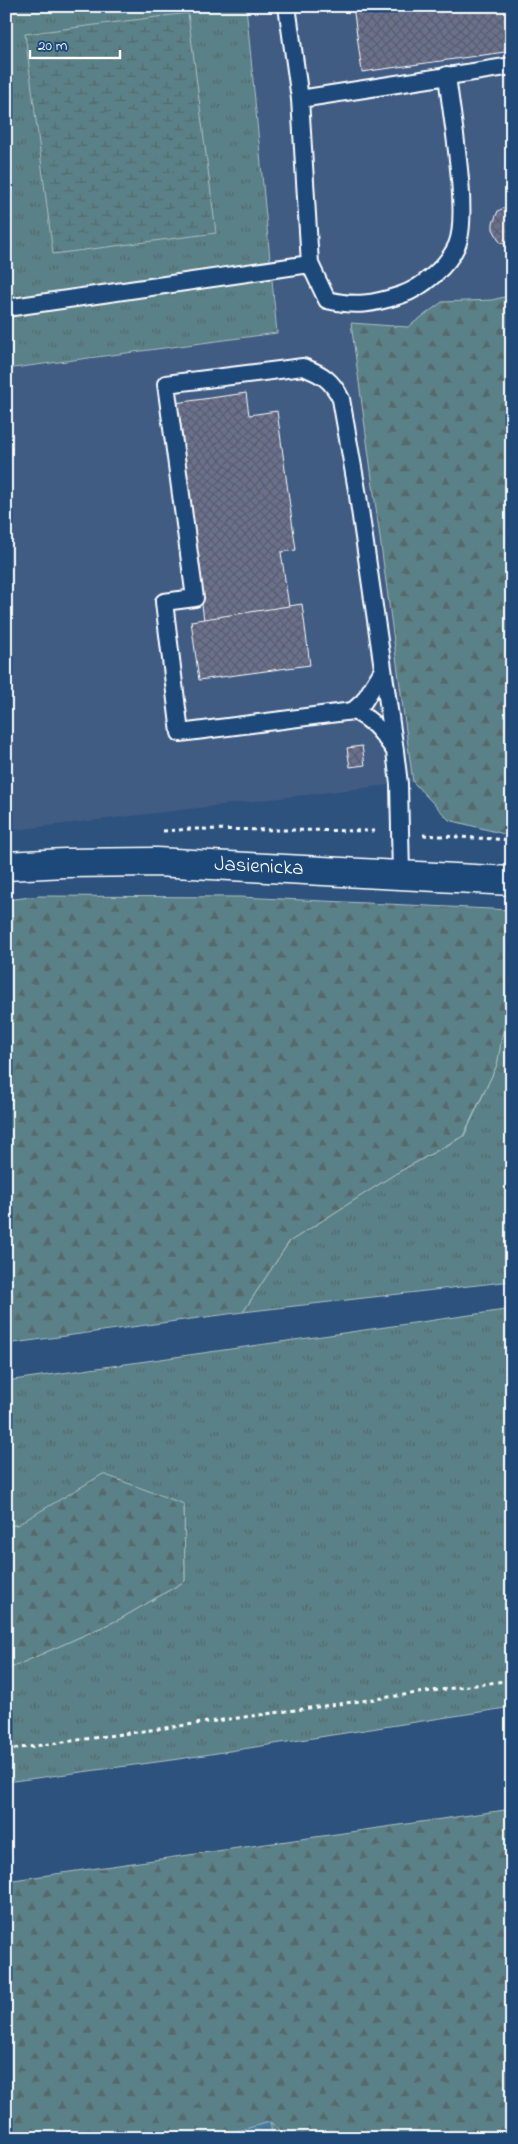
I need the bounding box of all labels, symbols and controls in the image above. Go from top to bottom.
scale bar [30,28,120,60]
text: 20 m [38,35,68,57]
street label: Jasienicka [214,850,304,884]

